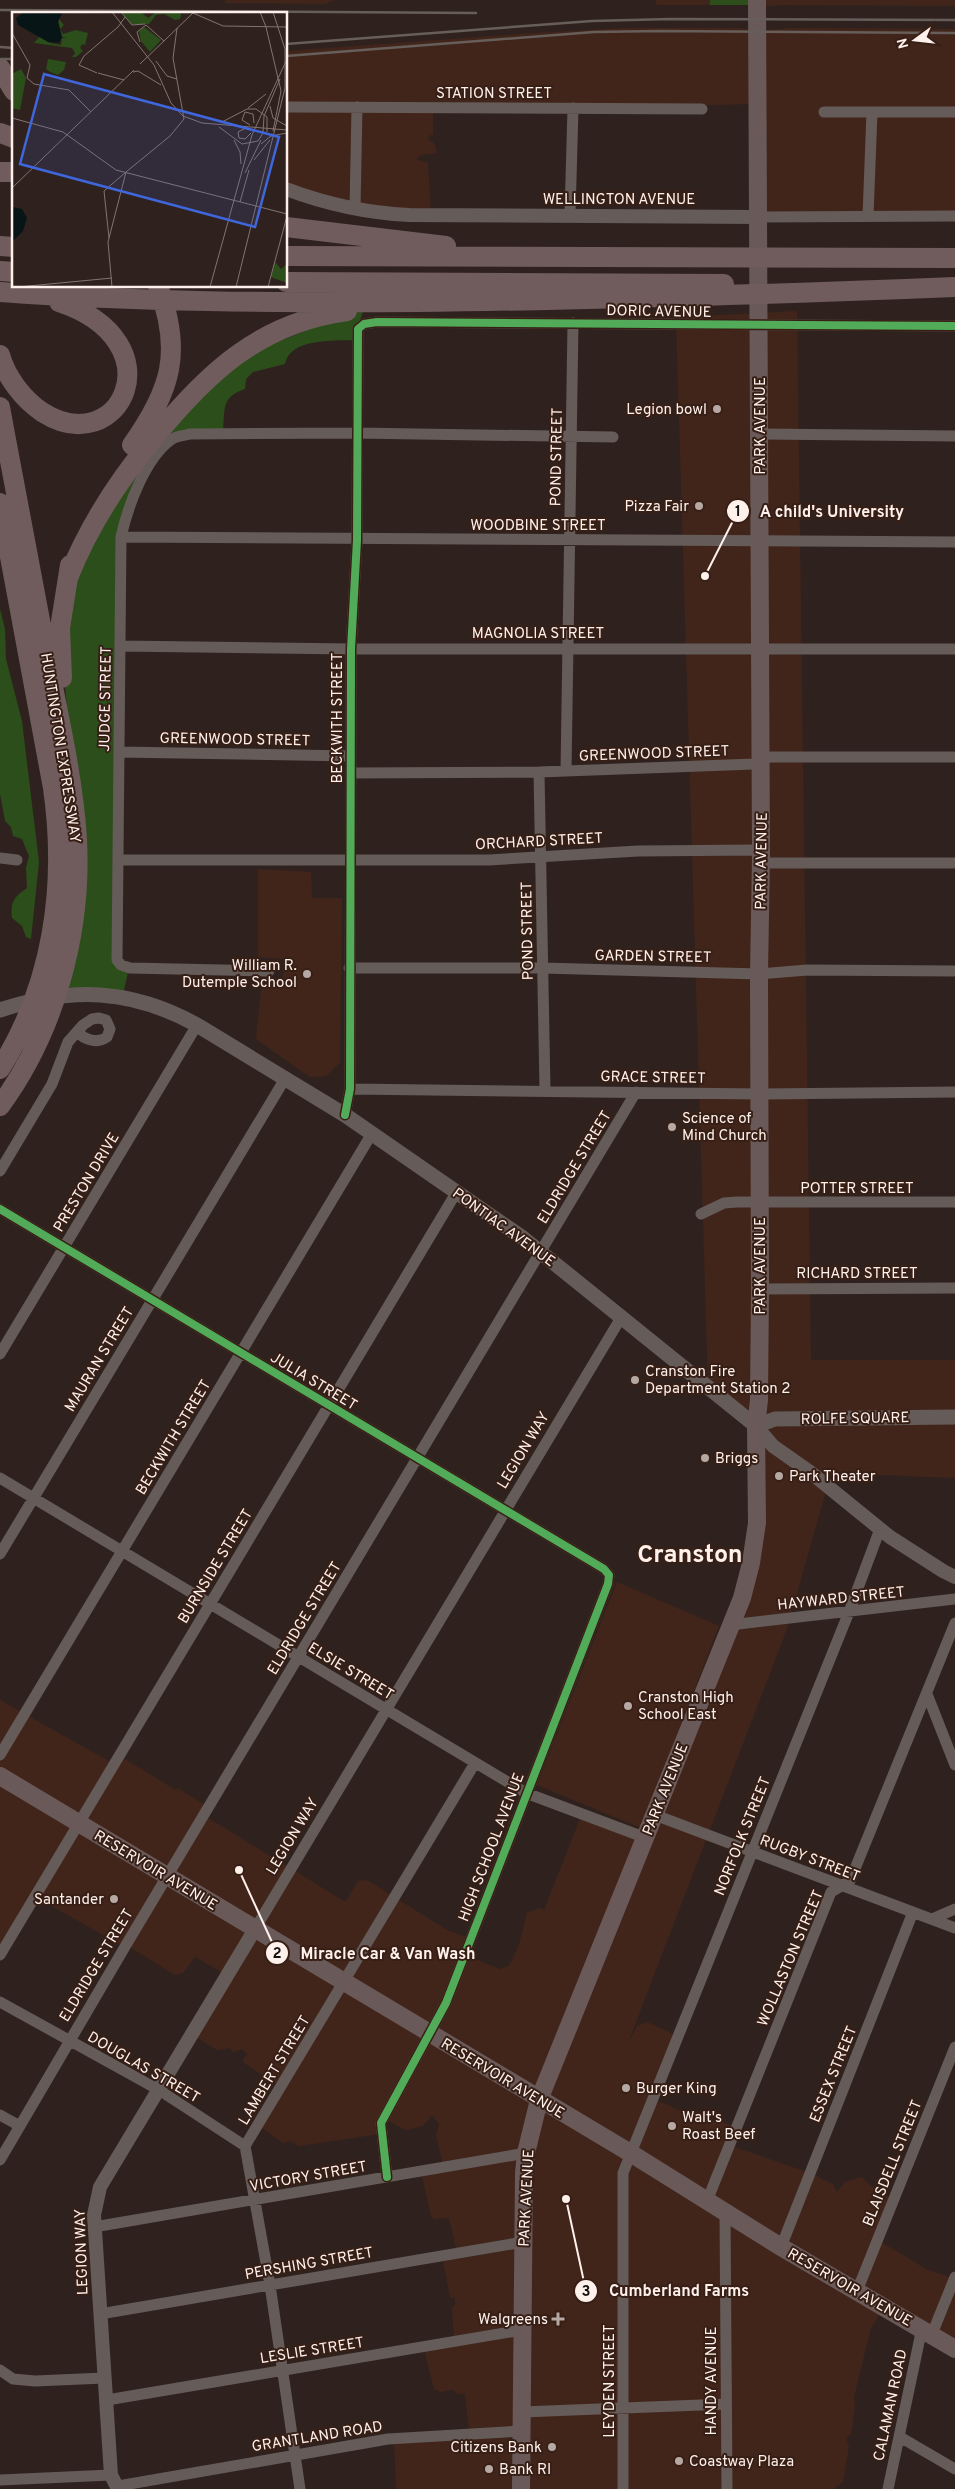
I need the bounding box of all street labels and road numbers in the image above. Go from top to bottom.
street label: STATION STREET [436,85,552,104]
street label: WELLINGTON AVENUE [543,191,695,210]
street label: DORIC AVENUE [606,302,712,323]
street label: PARK AVENUE [752,377,771,475]
street label: POND STREET [547,408,568,506]
street label: WOODBINE STREET [470,517,606,536]
street label: MAGNOLIA STREET [472,625,604,644]
street label: JUDGE STREET [96,646,117,752]
street label: HUNTINGTON EXPRESSWAY [35,652,84,845]
street label: BECKWITH STREET [329,653,348,783]
street label: GREENWOOD STREET [159,730,310,751]
street label: GREENWOOD STREET [578,742,730,767]
street label: PARK AVENUE [752,812,773,910]
street label: ORCHARD STREET [475,830,604,855]
street label: POND STREET [518,882,539,980]
street label: GARDEN STREET [594,947,712,968]
street label: GRACE STREET [600,1068,706,1089]
street label: ELDRIDGE STREET [534,1108,617,1228]
street label: PRESTON DRIVE [50,1130,124,1236]
street label: POTTER STREET [800,1180,914,1199]
street label: PONTIAC AVENUE [448,1184,558,1272]
street label: PARK AVENUE [752,1217,771,1315]
street label: RICHARD STREET [796,1265,918,1284]
street label: MAURAN STREET [61,1304,139,1416]
street label: JULIA STREET [266,1349,360,1416]
street label: BECKWITH STREET [132,1377,216,1499]
street label: LEGION WAY [494,1408,555,1493]
street label: ROLFE SQUARE [801,1409,910,1430]
street label: BURNSIDE STREET [175,1506,258,1628]
street label: ELDRIDGE STREET [264,1559,347,1679]
street label: HAYWARD STREET [776,1583,906,1616]
street label: ELSIE STREET [304,1639,397,1705]
street label: PARK AVENUE [639,1741,694,1838]
street label: HIGH SCHOOL AVENUE [455,1770,530,1925]
street label: NORFOLK STREET [711,1774,776,1899]
street label: LEGION WAY [263,1794,324,1879]
street label: RESERVOIR AVENUE [90,1827,221,1916]
street label: RUGBY STREET [757,1832,862,1887]
street label: WOLLASTON STREET [754,1888,829,2030]
street label: ELDRIDGE STREET [56,1906,139,2026]
street label: LAMBERT STREET [235,2013,315,2129]
street label: ESSEX STREET [806,2024,862,2126]
street label: DOUGLAS STREET [84,2028,203,2108]
street label: RESERVOIR AVENUE [437,2035,568,2124]
street label: BLAISDELL STREET [859,2098,927,2230]
street label: PARK AVENUE [515,2149,540,2247]
street label: VICTORY STREET [248,2158,368,2197]
street label: LEGION WAY [71,2208,94,2296]
street label: PERSHING STREET [244,2244,375,2285]
street label: RESERVOIR AVENUE [783,2245,915,2332]
street label: LEYDEN STREET [601,2324,620,2438]
street label: HANDY AVENUE [703,2326,722,2436]
street label: LESLIE STREET [259,2334,366,2369]
street label: CALAMAN ROAD [870,2348,913,2463]
street label: GRANTLAND ROAD [250,2418,384,2457]

